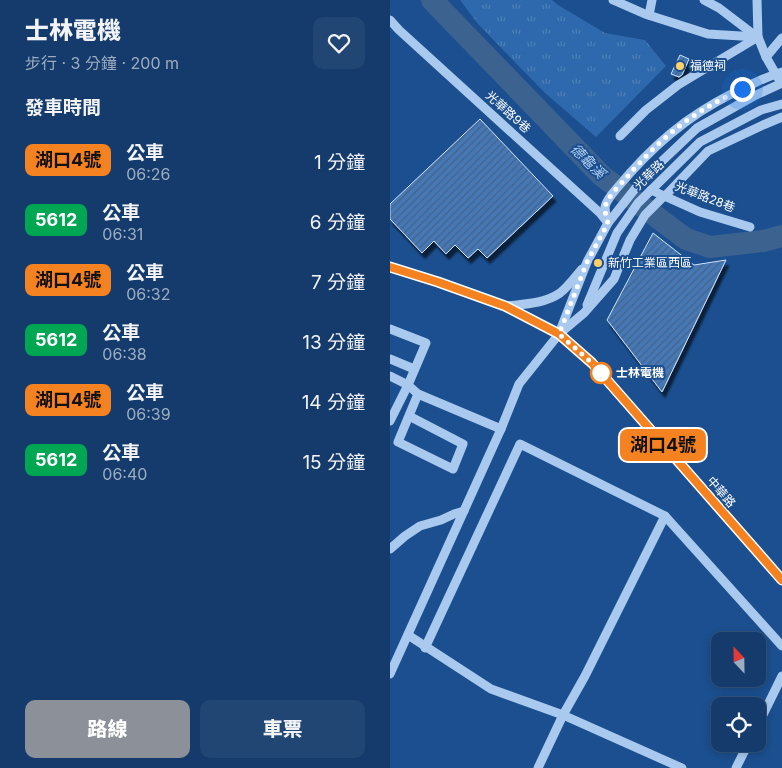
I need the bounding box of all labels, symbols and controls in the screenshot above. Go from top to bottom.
text: 士林電機 [25,16,121,45]
button: heart [313,17,365,69]
text: 步行 · 3 分鐘 · 200 m [25,53,179,73]
place label: 福德祠 [690,58,726,73]
marker: 福德祠 [674,60,686,72]
your location [730,77,755,102]
street label: 光華路9巷 [483,88,534,136]
text: 發車時間 [25,96,101,119]
water label: 德龜溪 [567,140,611,183]
text: 公車 [126,141,164,164]
text: 湖口4號 [35,149,101,170]
text: 1 分鐘 [314,151,365,174]
street label: 光華路 [630,157,667,193]
text: 06:26 [126,164,171,184]
street label: 光華路28巷 [673,178,737,215]
text: 公車 [102,201,140,224]
text: 5612 [35,209,77,230]
text: 6 分鐘 [310,211,365,234]
text: 06:31 [102,224,143,244]
place label: 新竹工業區西區 [608,255,692,270]
marker: 新竹工業區西區 [592,257,604,269]
text: 公車 [126,261,164,284]
text: 湖口4號 [35,269,101,290]
text: 7 分鐘 [311,271,365,294]
text: 06:32 [126,284,170,304]
text: 公車 [102,321,140,344]
text: 5612 [35,329,77,350]
text: 13 分鐘 [302,331,365,354]
text: 06:38 [102,344,147,364]
marker: 士林電機 [590,362,612,384]
place label: 士林電機 [616,365,664,380]
text: 公車 [126,381,164,404]
text: 湖口4號 [35,389,101,410]
text: 14 分鐘 [302,391,365,414]
text: 06:39 [126,404,171,424]
line badge: 湖口4號 [628,429,698,461]
text: 湖口4號 [630,434,696,455]
text: 公車 [102,441,140,464]
text: 5612 [35,449,77,470]
text: 15 分鐘 [302,451,365,474]
text: 06:40 [102,464,147,484]
street label: 中華路 [704,473,739,510]
north arrow [711,632,766,688]
map controls [711,632,766,752]
button: locate [711,697,766,752]
button: 路線 [25,700,190,758]
button: 車票 [200,700,365,758]

